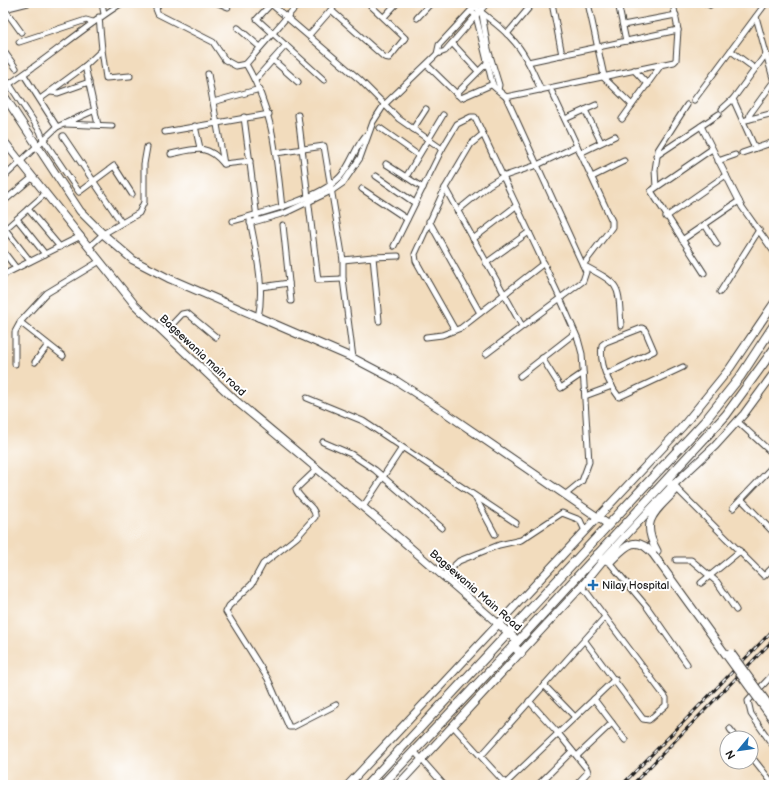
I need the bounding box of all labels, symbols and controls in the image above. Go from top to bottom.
street label: Bagsewania main road [157,312,248,399]
street label: Bagsewania Main Road [427,547,524,634]
marker: Nilay Hospital [587,579,599,591]
place label: Nilay Hospital [602,579,669,592]
north arrow [719,730,759,770]
text: N [723,748,738,761]

